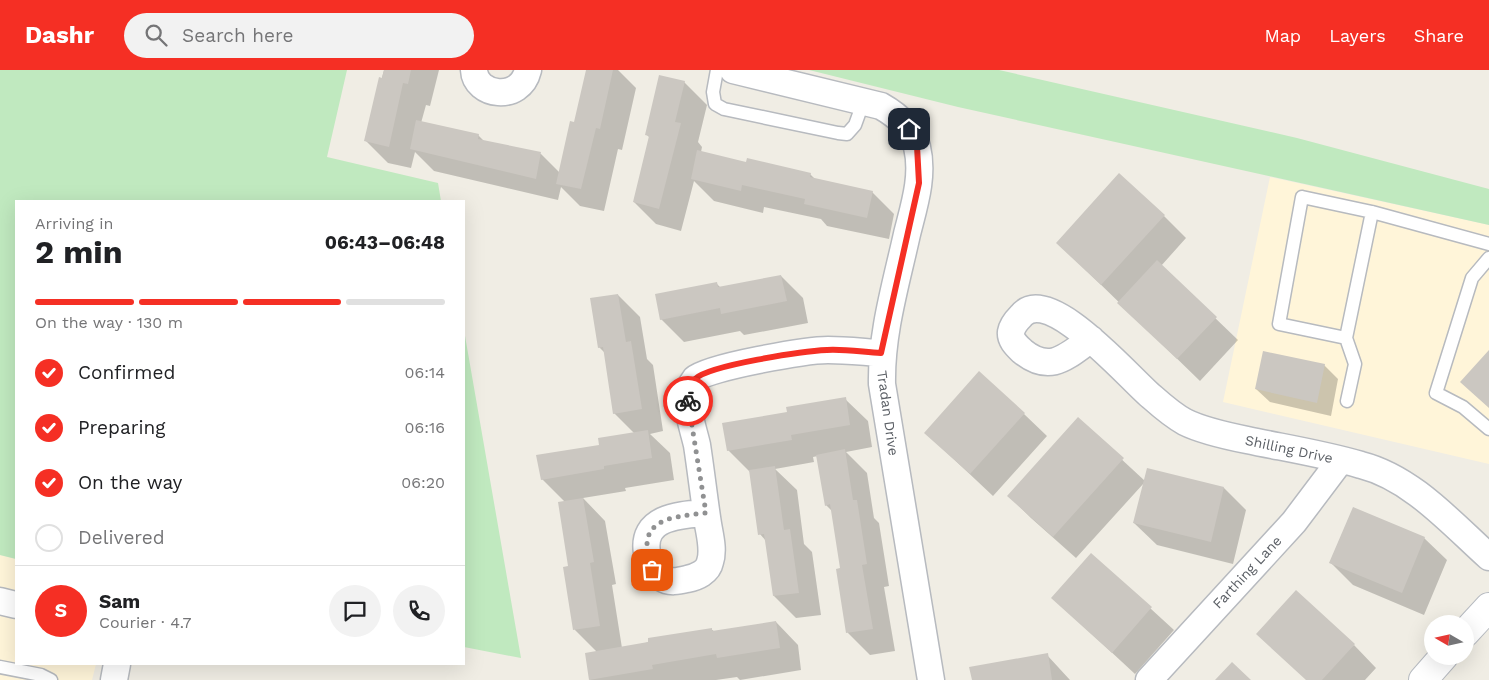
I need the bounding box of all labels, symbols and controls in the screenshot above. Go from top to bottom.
search box [124,13,474,58]
text: Dashr [25,21,94,49]
icon: search [142,21,170,49]
text: Search here [182,24,293,47]
text: Map [1264,25,1301,46]
text: Layers [1329,25,1386,46]
text: Share [1414,25,1464,46]
pin [888,108,930,150]
icon: home [895,115,923,143]
text: Arriving in [35,214,113,233]
text: 06:43–06:48 [325,231,445,254]
text: 2 min [35,233,123,271]
text: On the way · 130 m [35,313,183,332]
icon: check [35,359,63,387]
text: Confirmed [78,361,175,384]
text: 06:14 [405,363,445,382]
street label: Tradan Drive [874,369,902,457]
courier [663,376,713,426]
icon: bike [674,387,702,415]
icon: check [35,414,63,442]
text: Preparing [78,416,165,439]
text: 06:16 [405,418,445,437]
street label: Shilling Drive [1244,432,1334,466]
icon: check [35,469,63,497]
text: On the way [78,471,182,494]
text: 06:20 [401,473,445,492]
text: Delivered [78,526,165,549]
street label: Farthing Lane [1209,532,1285,612]
pin [631,549,673,591]
icon: bag [638,556,666,584]
button: chat [329,585,381,637]
button: phone [393,585,445,637]
text: Sam [99,590,140,613]
text: S [55,599,67,622]
text: Courier · 4.7 [99,613,192,632]
north arrow [1424,615,1474,665]
map controls [1424,615,1474,665]

